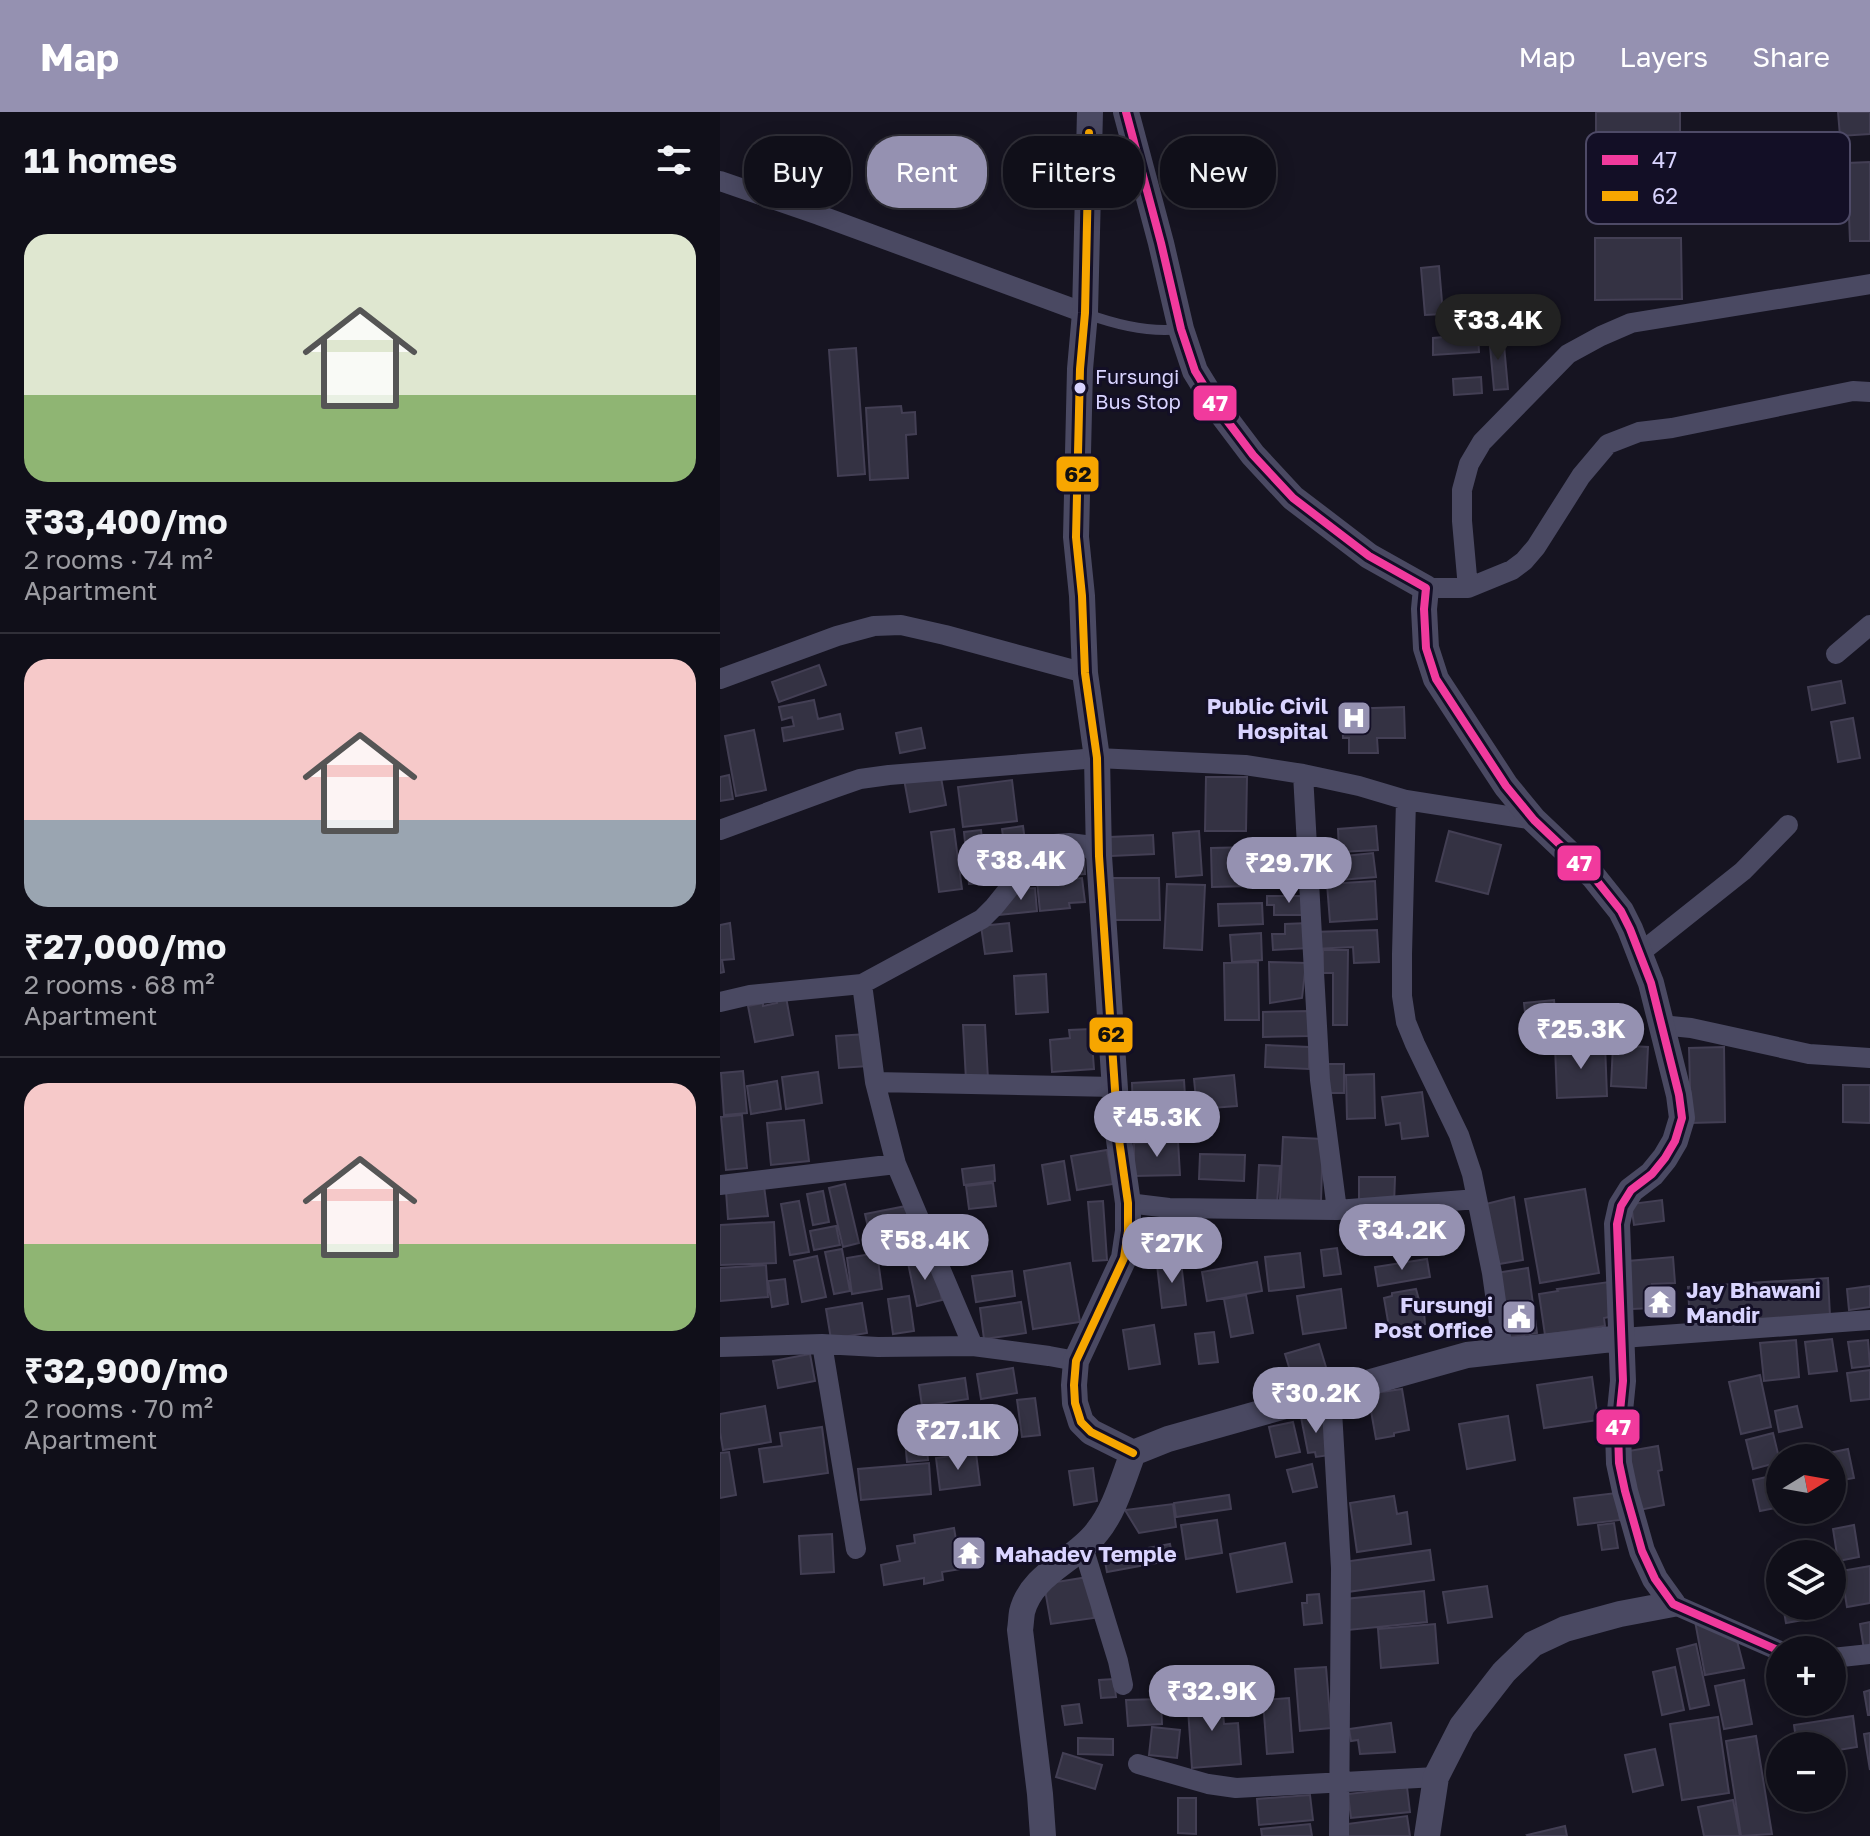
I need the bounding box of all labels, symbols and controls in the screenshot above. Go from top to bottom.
text: Map [40,34,119,79]
text: Map [1518,40,1576,73]
text: Layers [1620,40,1708,73]
text: Share [1752,40,1830,73]
legend [1586,132,1850,224]
chip: Buy [744,136,851,208]
chip: Rent [867,136,987,208]
chip: Filters [1003,136,1144,208]
chip: New [1160,136,1276,208]
icon: filters [652,138,696,182]
text: 11 homes [24,140,177,180]
text: 47 [1652,146,1677,173]
text: 62 [1652,182,1678,209]
icon: home [288,286,432,430]
pin: ₹33.4K [1433,294,1563,362]
text: ₹33.4K [1453,304,1543,335]
place label: Fursungi Bus Stop [1095,364,1181,413]
marker: Fursungi Bus Stop [1072,380,1088,396]
line badge: 47 [1192,384,1238,422]
text: 47 [1202,389,1228,416]
line badge: 62 [1055,455,1100,493]
text: 62 [1064,460,1092,487]
text: ₹33,400/mo [24,501,228,541]
text: 2 rooms · 74 m² [24,544,213,575]
text: Apartment [24,575,157,606]
place label: Public Civil Hospital [1207,692,1328,744]
hospital icon: Public Civil Hospital [1335,699,1373,737]
icon: home [288,711,432,855]
pin: ₹38.4K [956,834,1086,902]
pin: ₹29.7K [1224,837,1354,905]
text: ₹38.4K [976,844,1066,875]
line badge: 47 [1556,844,1602,882]
text: ₹29.7K [1245,847,1333,878]
text: 47 [1566,849,1592,876]
text: ₹27,000/mo [24,926,226,966]
text: 2 rooms · 68 m² [24,969,215,1000]
text: Apartment [24,1000,157,1031]
pin: ₹25.3K [1516,1003,1646,1071]
text: ₹25.3K [1536,1013,1626,1044]
line badge: 62 [1088,1016,1134,1054]
text: 62 [1097,1020,1125,1047]
pin: ₹45.3K [1092,1091,1222,1159]
text: ₹45.3K [1112,1101,1202,1132]
icon: home [288,1135,432,1279]
pin: ₹34.2K [1337,1204,1467,1272]
pin: ₹58.4K [860,1214,990,1282]
text: ₹34.2K [1357,1214,1447,1245]
pin: ₹27K [1125,1217,1219,1285]
text: ₹58.4K [880,1224,970,1255]
text: ₹27K [1140,1227,1204,1258]
place label: Jay Bhawani Mandir [1686,1276,1821,1328]
temple icon: Jay Bhawani Mandir [1641,1283,1679,1321]
place label: Fursungi Post Office [1374,1291,1493,1343]
public building icon: Fursungi Post Office [1500,1298,1538,1336]
text: ₹32,900/mo [24,1350,228,1390]
pin: ₹30.2K [1251,1367,1381,1435]
text: ₹30.2K [1271,1377,1361,1408]
text: 2 rooms · 70 m² [24,1393,213,1424]
pin: ₹27.1K [893,1404,1023,1472]
line badge: 47 [1595,1408,1641,1446]
text: 47 [1605,1413,1631,1440]
text: ₹27.1K [915,1414,1001,1445]
text: Apartment [24,1424,157,1455]
north arrow [1766,1444,1846,1524]
map controls [1766,1444,1846,1812]
temple icon: Mahadev Temple [950,1534,988,1572]
place label: Mahadev Temple [995,1540,1177,1567]
button: layers [1766,1540,1846,1620]
button: + [1766,1636,1846,1716]
pin: ₹32.9K [1147,1665,1277,1733]
text: ₹32.9K [1167,1675,1257,1706]
button: − [1766,1732,1846,1812]

